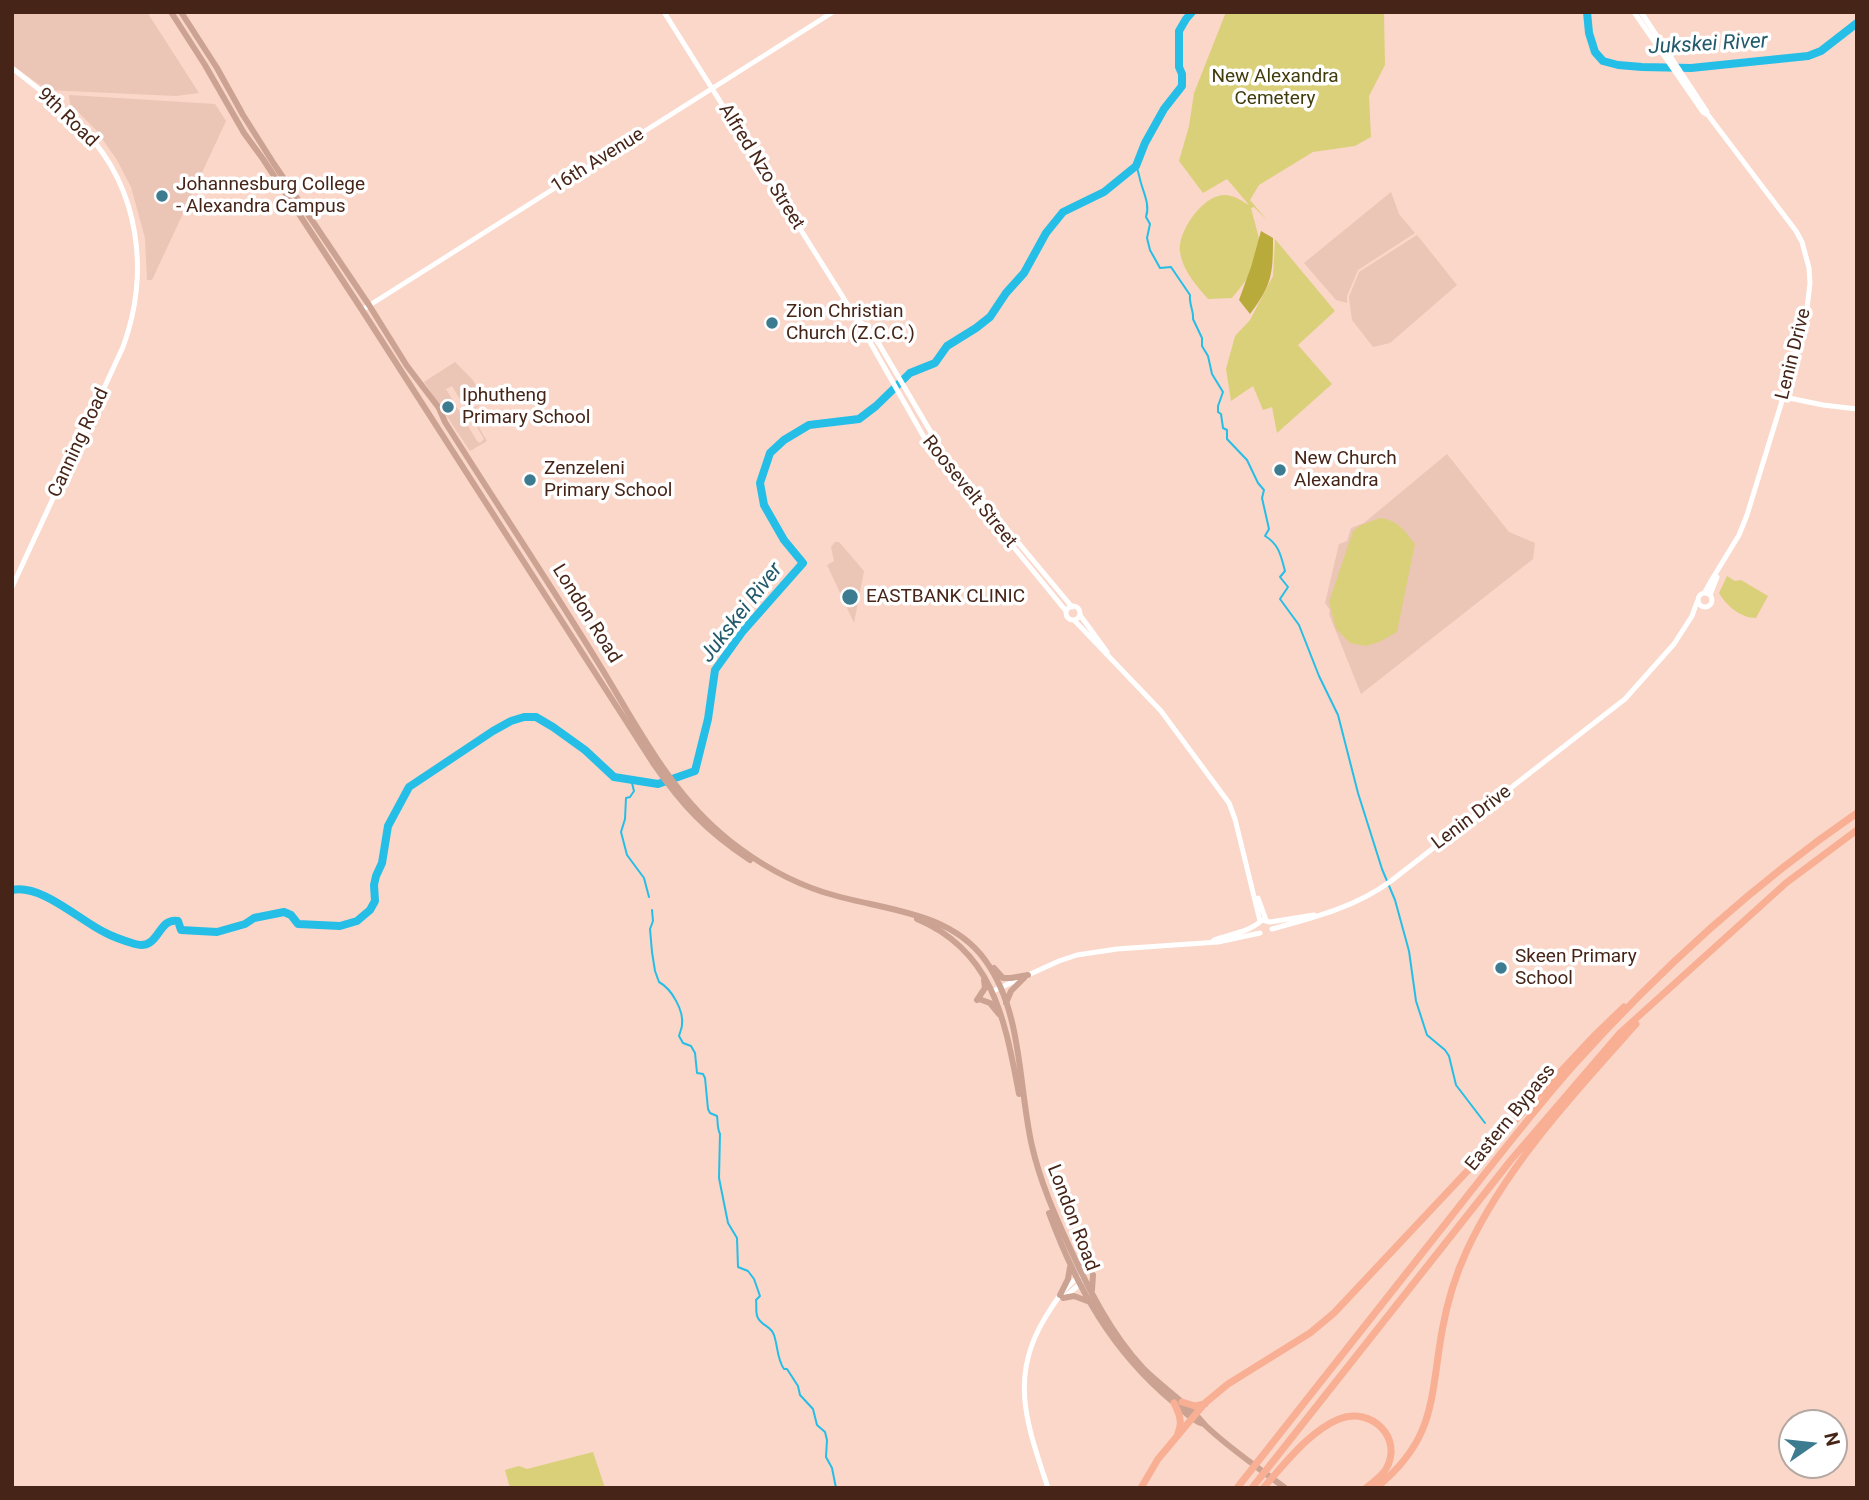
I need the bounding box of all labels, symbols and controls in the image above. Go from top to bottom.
water label: Jukskei River [1648,29,1768,61]
park label: New Alexandra Cemetery [1211,66,1339,110]
street label: 9th Road [32,84,102,152]
street label: Alfred Nzo Street [713,100,809,234]
street label: 16th Avenue [547,124,649,198]
place label: Johannesburg College - Alexandra Campus [176,174,365,218]
marker: Johannesburg College - Alexandra Campus [154,188,170,204]
place label: Zion Christian Church (Z.C.C.) [786,301,915,345]
street label: Lenin Drive [1772,306,1816,402]
marker: Zion Christian Church (Z.C.C.) [764,315,780,331]
street label: Canning Road [44,385,114,501]
place label: Iphutheng Primary School [462,385,590,429]
marker: Iphutheng Primary School [440,399,456,415]
street label: Roosevelt Street [917,431,1021,553]
place label: New Church Alexandra [1294,448,1397,492]
place label: Zenzeleni Primary School [544,458,672,502]
marker: New Church Alexandra [1272,462,1288,478]
marker: Zenzeleni Primary School [522,472,538,488]
water label: Jukskei River [695,558,789,668]
street label: London Road [547,561,625,667]
place label: EASTBANK CLINIC [866,586,1025,608]
marker: EASTBANK CLINIC [840,587,860,607]
street label: Lenin Drive [1428,781,1516,855]
place label: Skeen Primary School [1515,946,1637,990]
marker: Skeen Primary School [1493,960,1509,976]
street label: Eastern Bypass [1461,1060,1561,1176]
street label: London Road [1041,1162,1103,1274]
north arrow [1778,1409,1848,1479]
text: N [1819,1430,1845,1449]

